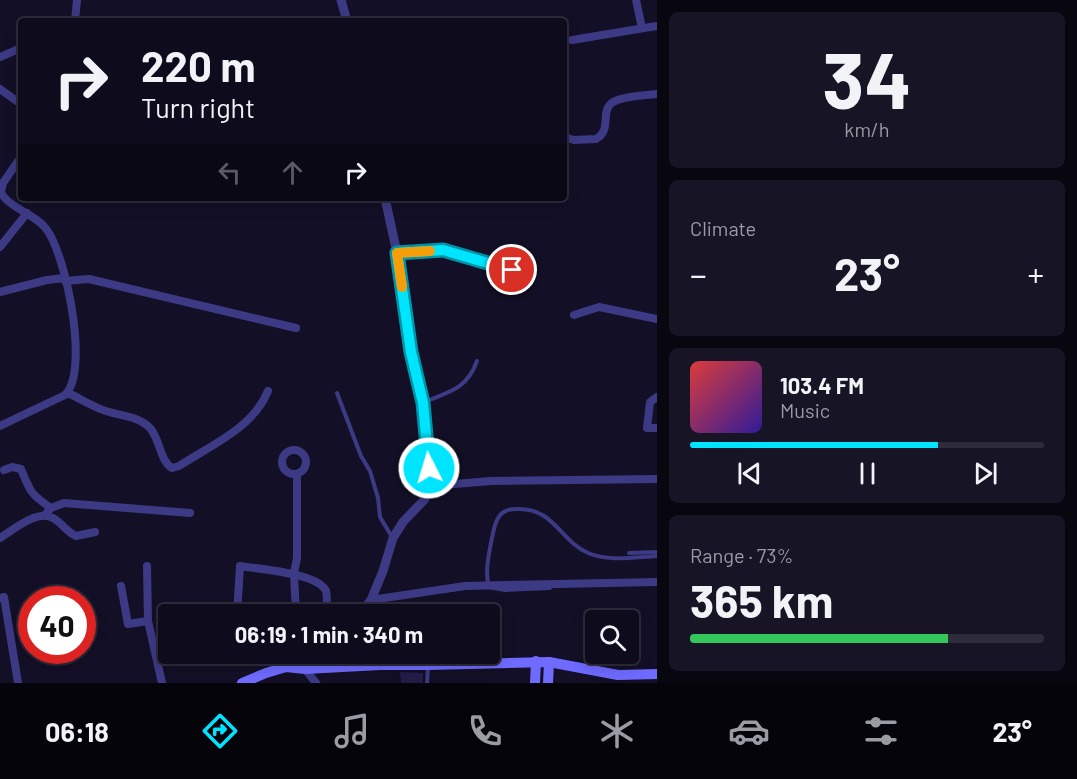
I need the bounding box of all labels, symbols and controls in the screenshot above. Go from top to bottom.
text: 34 [822,31,912,125]
text: 220 m [141,40,255,90]
icon: right [42,42,120,120]
text: Turn right [141,91,255,123]
text: km/h [844,117,890,141]
icon: left [213,156,246,189]
icon: ahead [276,156,309,189]
icon: right [339,156,372,189]
text: Climate [690,216,756,240]
pin [486,244,537,295]
text: 23° [834,246,900,300]
icon: arrive [495,253,528,286]
text: − [690,254,707,294]
text: + [1027,254,1044,294]
text: 103.4 FM [780,372,864,398]
text: Music [780,398,830,422]
position arrow [397,436,461,500]
icon: previous [733,457,766,490]
icon: pause [851,457,884,490]
icon: next [969,457,1002,490]
text: Range · 73% [690,543,794,567]
text: 365 km [690,573,833,627]
speed limit sign: 40 [18,586,96,664]
map controls [585,610,639,664]
button: search [585,610,639,664]
text: 06:19 · 1 min · 340 m [235,621,423,647]
icon: directions [199,710,241,752]
icon: music [331,710,373,752]
icon: phone [464,710,506,752]
icon: climate [596,710,638,752]
icon: car [728,710,770,752]
icon: filters [860,710,902,752]
text: 06:18 [45,715,109,747]
text: 23° [992,715,1032,747]

